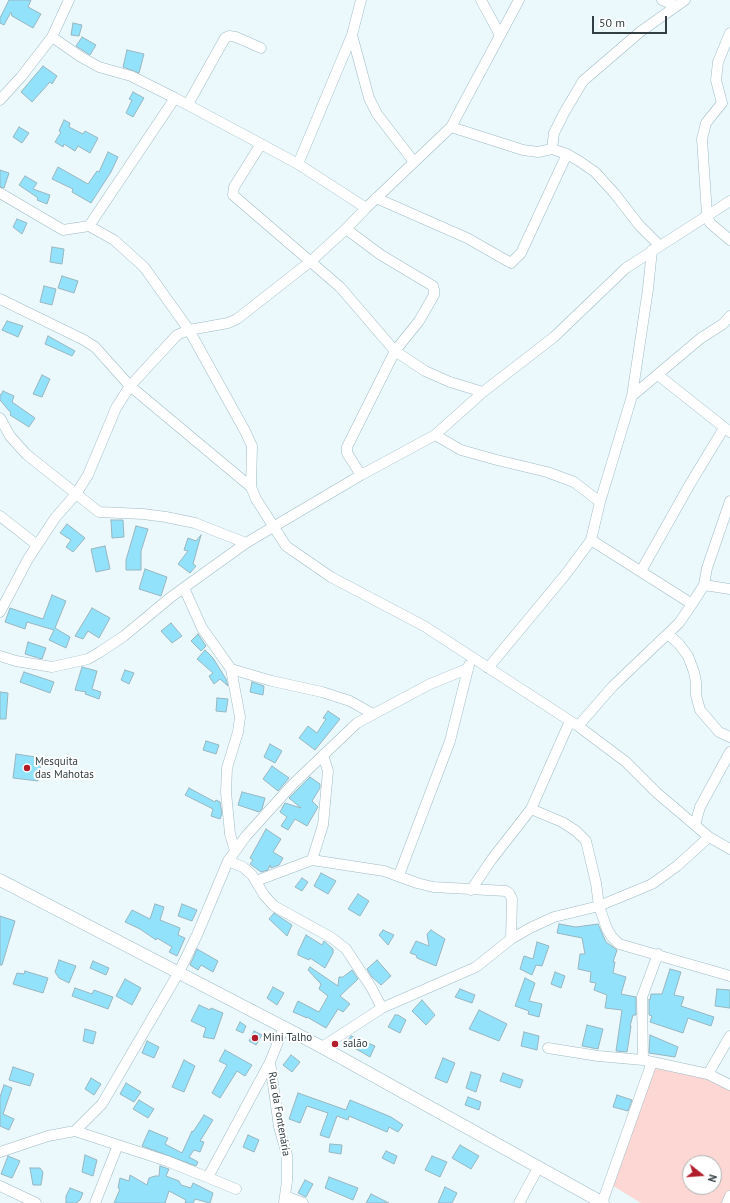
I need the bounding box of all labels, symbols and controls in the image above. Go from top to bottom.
scale bar [594,8,669,34]
text: 50 m [599,15,625,30]
place label: Mesquita das Mahotas [35,755,94,781]
marker: Mesquita das Mahotas [22,763,32,773]
place label: Mini Talho [263,1031,312,1045]
marker: Mini Talho [250,1033,260,1043]
place label: salão [343,1037,368,1051]
marker: salão [330,1039,340,1049]
street label: Rua da Fontenária [265,1071,293,1157]
north arrow [682,1155,722,1195]
text: N [705,1173,720,1184]

